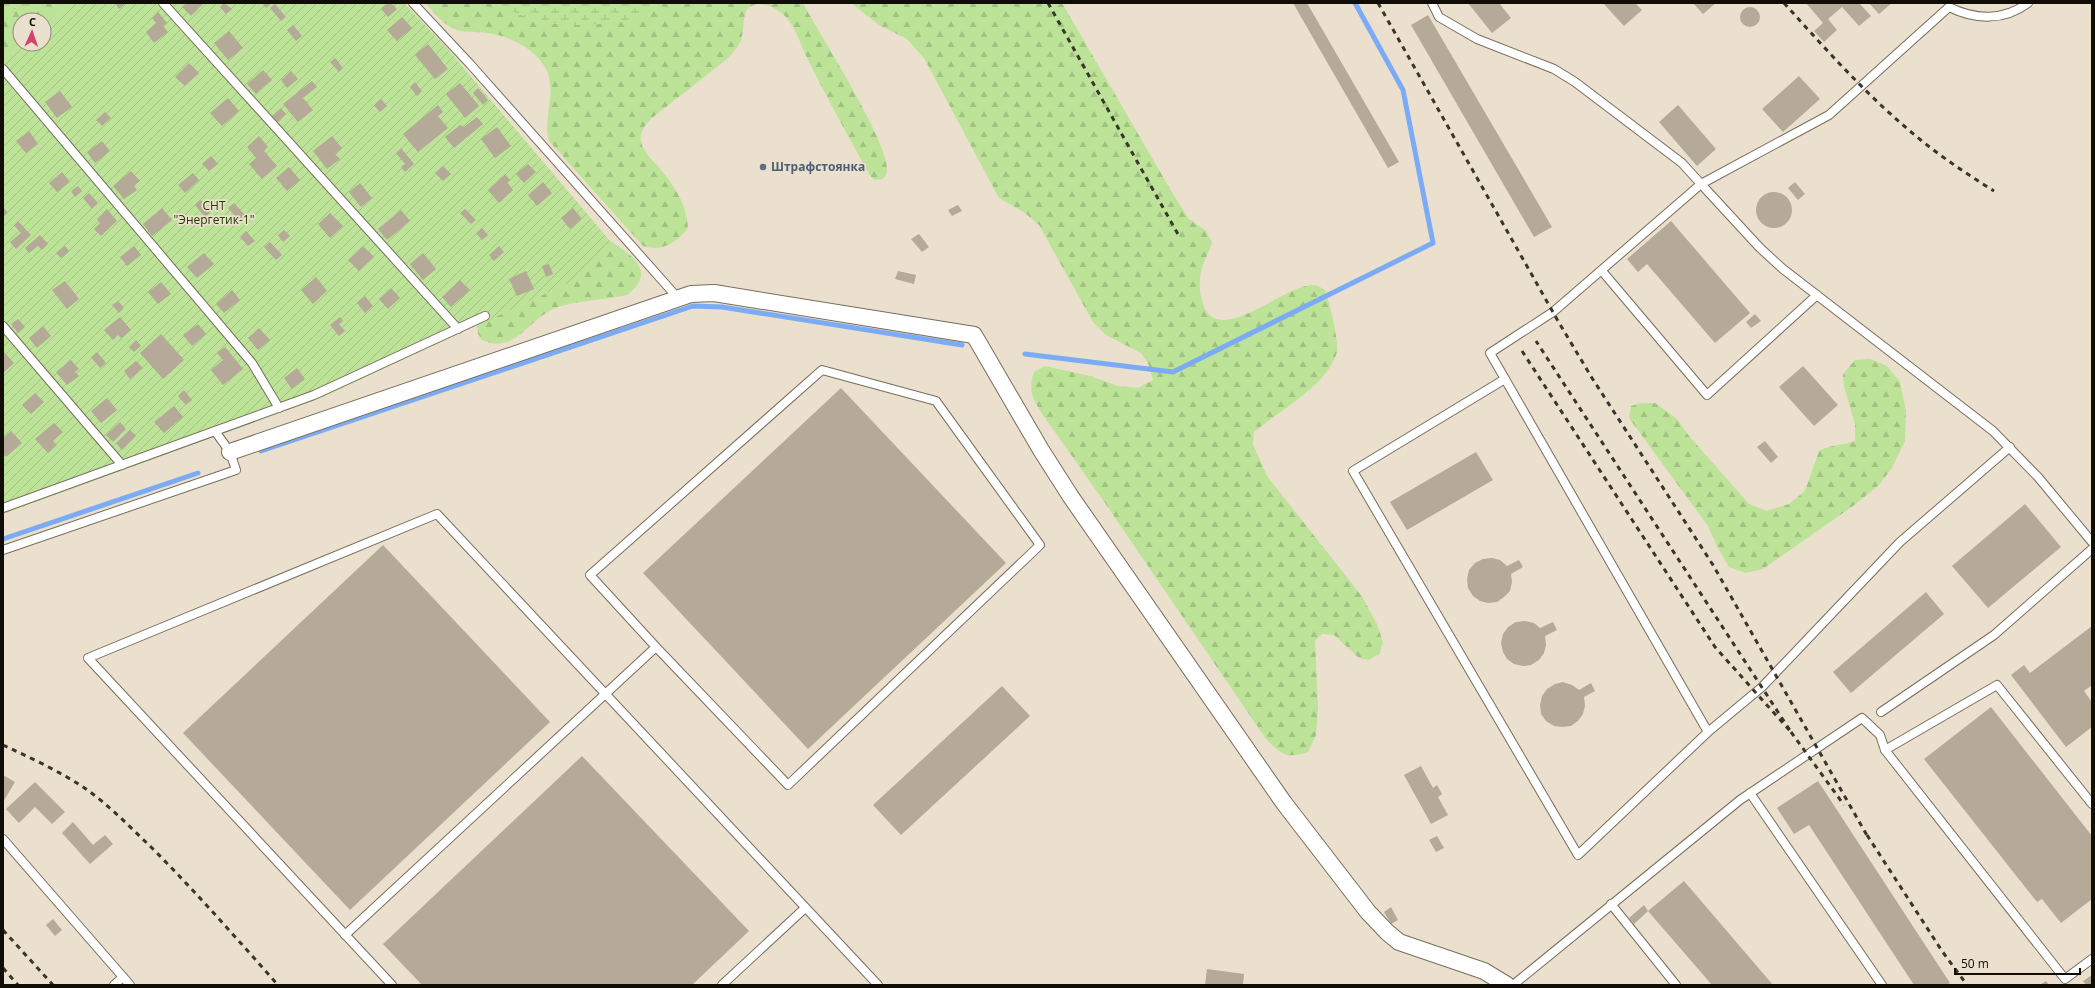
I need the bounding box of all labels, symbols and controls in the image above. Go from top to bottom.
north arrow [12,12,52,52]
text: С [29,14,36,29]
place label: Штрафстоянка [771,158,865,175]
marker: Штрафстоянка [758,162,768,172]
park label: СНТ "Энергетик-1" [174,197,254,228]
scale bar [1955,950,2080,976]
text: 50 m [1961,955,1989,972]

